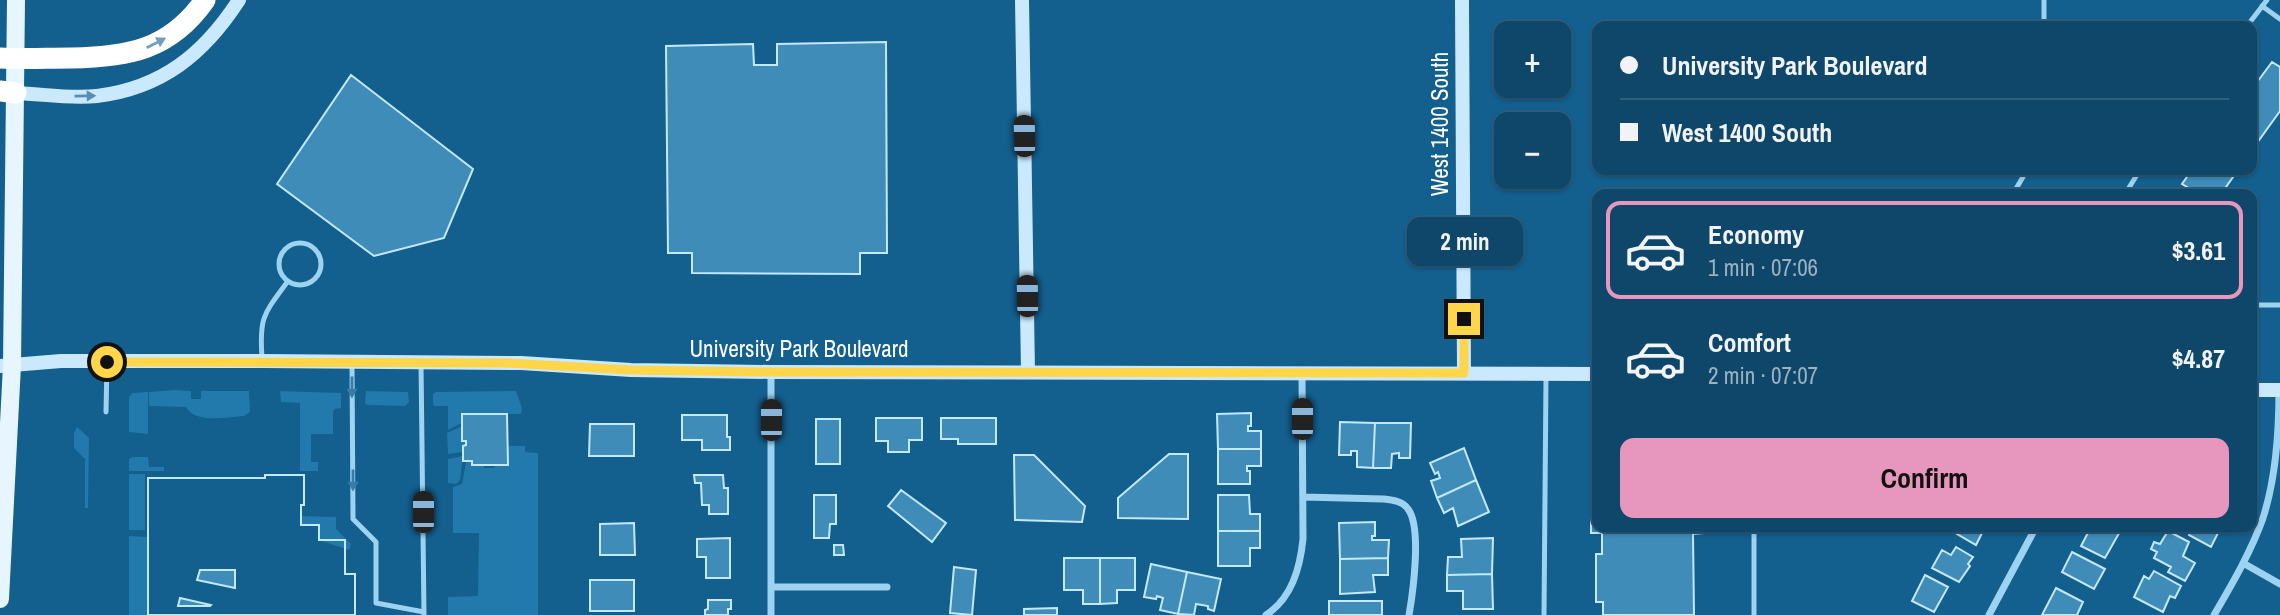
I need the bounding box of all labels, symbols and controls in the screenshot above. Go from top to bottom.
map controls [1494,21,1571,189]
button: + [1494,21,1571,98]
one-way arrow [146,37,166,48]
text: University Park Boulevard [1662,48,1927,83]
street label: West 1400 South [1424,52,1455,196]
one-way arrow [74,90,96,102]
button: − [1494,112,1571,189]
car [1014,115,1035,157]
text: West 1400 South [1662,115,1832,150]
text: Economy [1708,217,1804,252]
callout: 2 min [1406,218,1522,266]
icon: car [1624,219,1687,282]
text: 2 min [1440,226,1490,257]
text: $3.61 [2172,233,2225,268]
text: 1 min · 07:06 [1708,252,1818,283]
car [1017,275,1038,317]
route end [1448,303,1480,335]
text: Comfort [1708,325,1791,360]
icon: car [1624,327,1687,390]
street label: University Park Boulevard [689,333,909,364]
text: $4.87 [2172,341,2225,376]
route start [91,346,123,378]
text: 2 min · 07:07 [1708,360,1818,391]
one-way arrow [346,376,358,398]
car [1292,398,1313,440]
car [761,399,782,441]
button: Confirm [1620,438,2229,518]
one-way arrow [347,470,359,492]
car [413,491,434,533]

